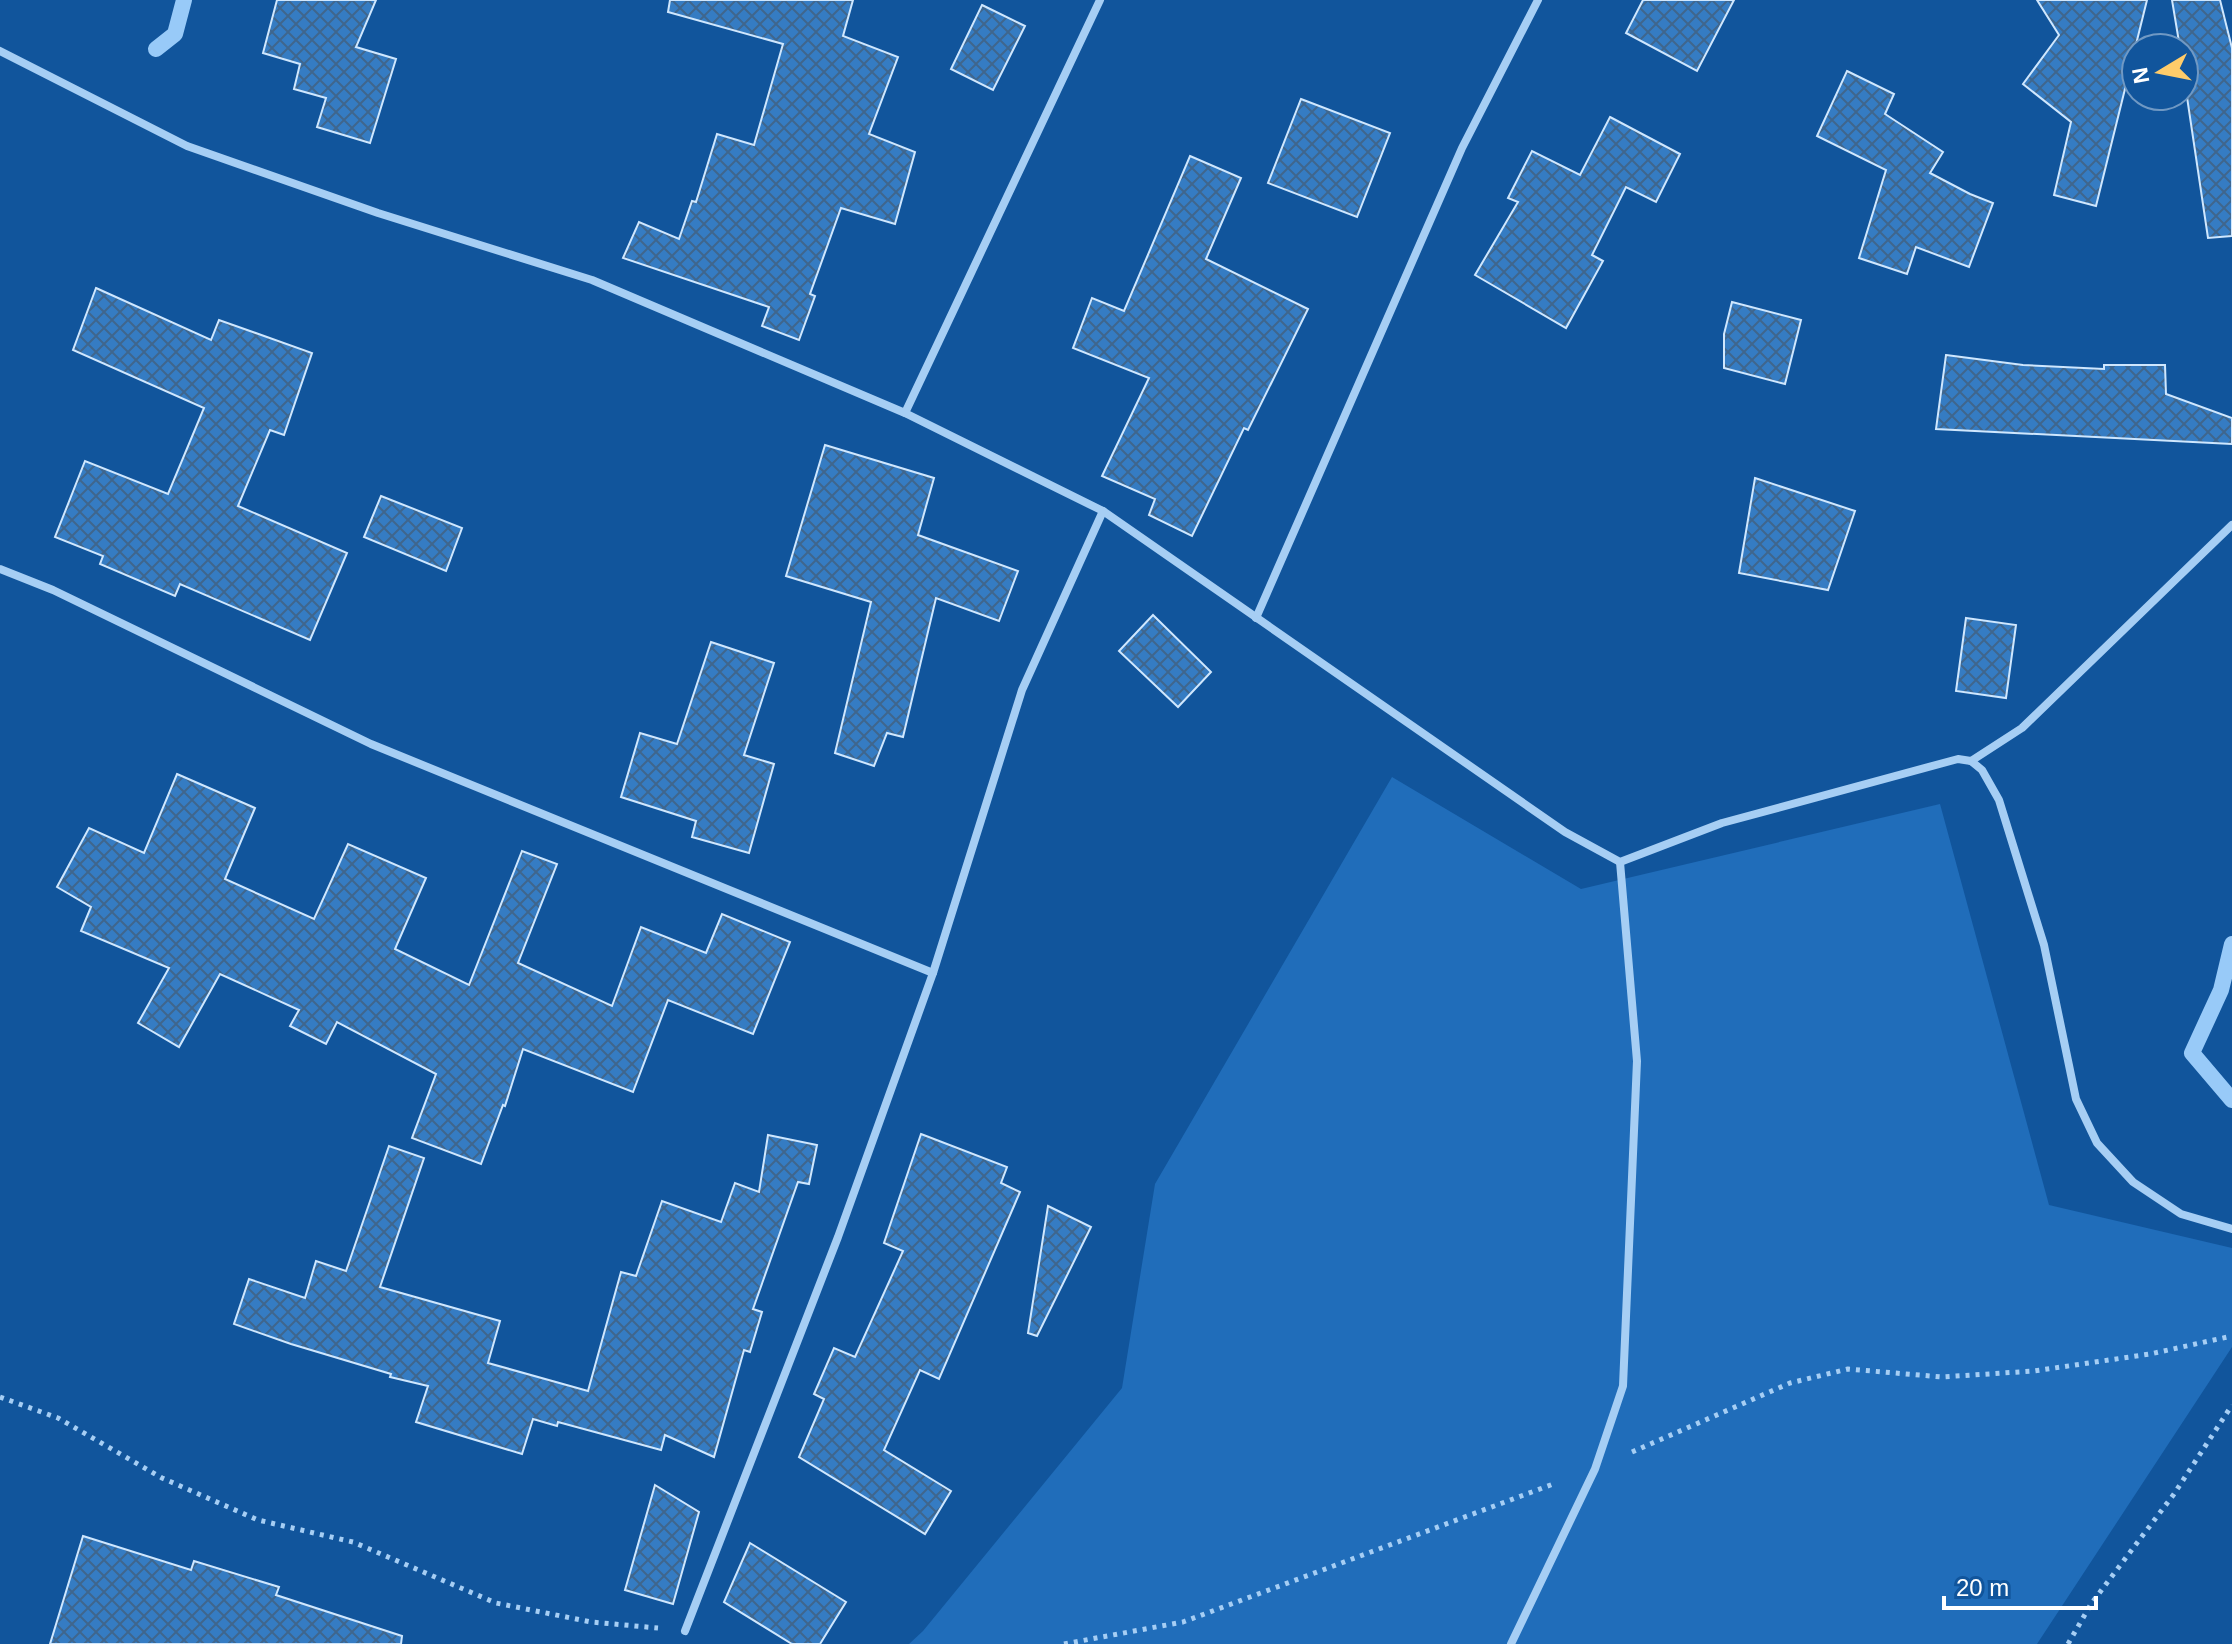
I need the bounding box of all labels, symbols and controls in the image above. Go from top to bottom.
north arrow [2120,32,2200,112]
text: N [2127,65,2154,85]
scale bar [1944,1560,2096,1610]
text: 20 m [1956,1574,2009,1601]

